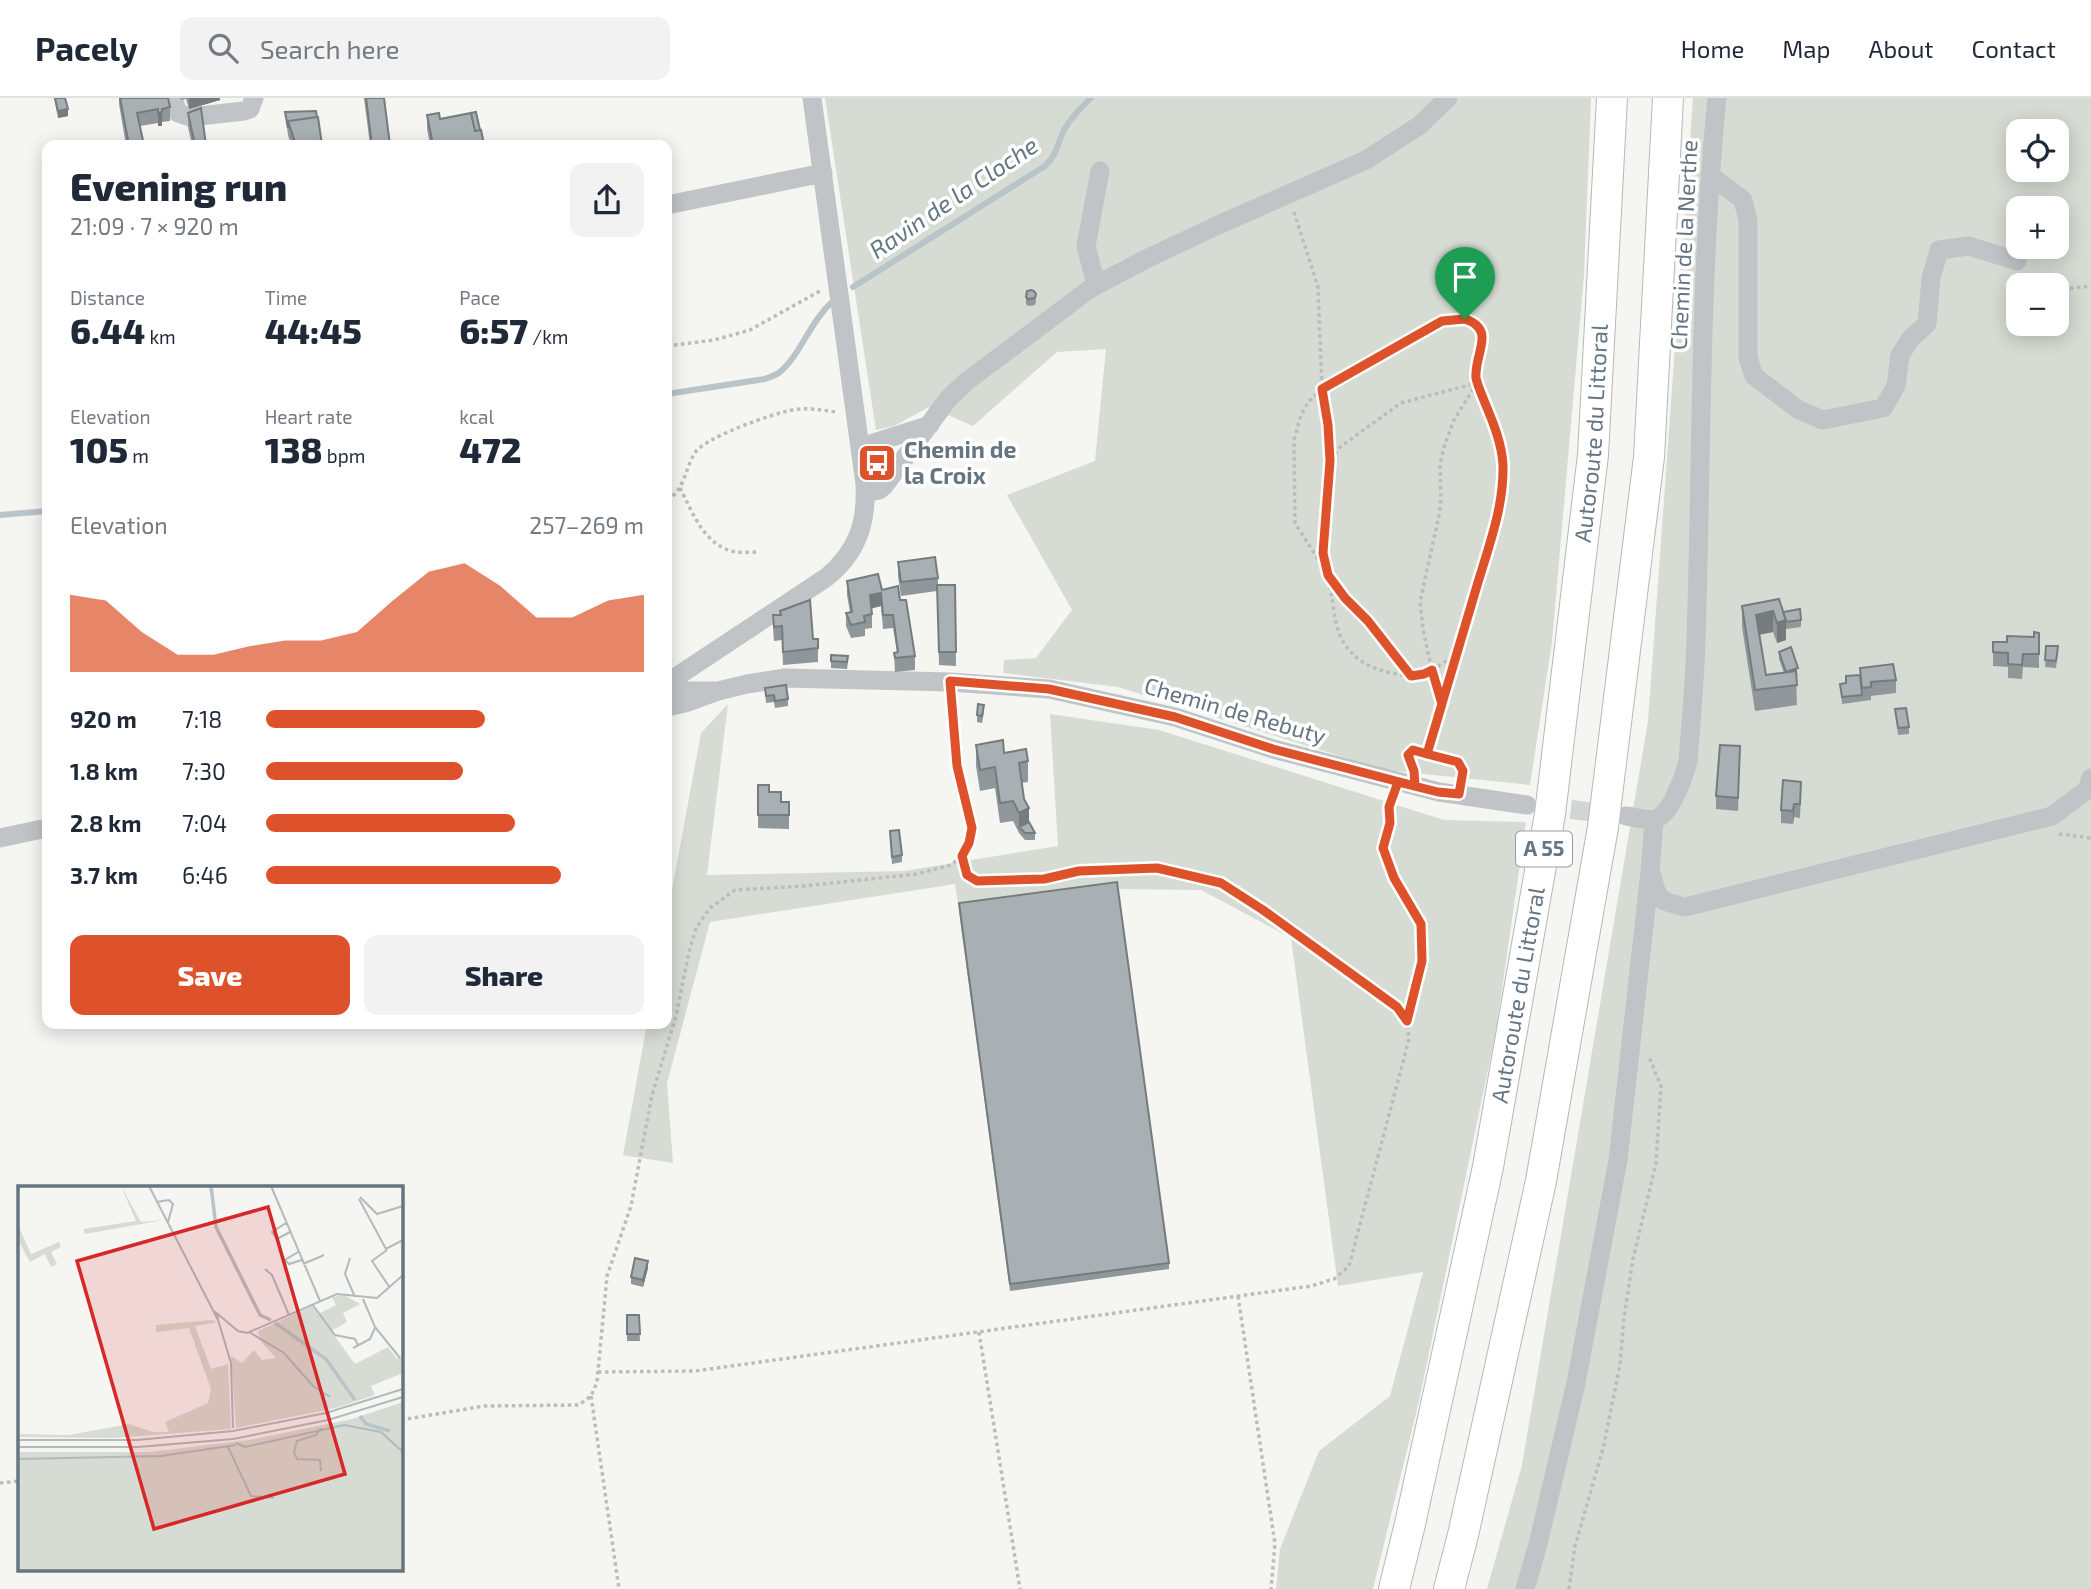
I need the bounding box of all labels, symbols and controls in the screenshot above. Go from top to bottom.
search box [180,17,670,80]
text: Pacely [35,28,138,68]
icon: search [204,29,242,67]
text: Search here [260,33,400,64]
text: Home [1681,34,1744,63]
text: Map [1782,34,1830,63]
text: About [1868,34,1934,63]
text: Contact [1972,34,2056,63]
map controls [2006,119,2069,336]
button: locate [2006,119,2069,182]
water label: Ravin de la Cloche [863,130,1043,264]
street label: Chemin de la Nerthe [1664,139,1702,351]
text: Evening run [70,163,287,209]
button: share [570,163,644,237]
button: + [2006,196,2069,259]
text: 21:09 · 7 × 920 m [70,212,239,240]
pin [1435,247,1495,319]
icon: arrive [1446,258,1484,296]
button: − [2006,273,2069,336]
text: Distance [70,286,145,309]
text: Time [265,286,307,309]
text: Pace [459,286,500,309]
text: 6.44 [70,309,145,351]
text: 44:45 [265,309,362,351]
text: 6:57 [459,309,528,351]
street label: Autoroute du Littoral [1568,323,1613,544]
text: km [145,325,176,348]
text: /km [528,325,569,348]
text: Elevation [70,405,151,428]
text: Heart rate [265,405,353,428]
text: kcal [459,405,494,428]
text: 105 [70,428,128,470]
text: 138 [265,428,323,470]
text: 472 [459,428,522,470]
place label: Chemin de la Croix [904,435,1016,489]
bus stop icon: Chemin de la Croix [856,442,898,484]
text: m [128,444,149,467]
text: bpm [323,444,365,467]
text: Elevation [70,511,168,539]
text: 257–269 m [529,511,644,539]
street label: Chemin de Rebuty [1141,671,1329,749]
text: 920 m [70,705,137,733]
text: 7:18 [182,705,222,733]
text: 1.8 km [70,757,138,785]
text: 7:30 [182,757,226,785]
text: 2.8 km [70,809,141,837]
text: 7:04 [182,809,227,837]
road number: A 55 [1516,832,1572,866]
text: 3.7 km [70,861,138,889]
text: 6:46 [182,861,228,889]
street label: Autoroute du Littoral [1484,884,1550,1105]
button: Save [70,935,350,1015]
button: Share [364,935,644,1015]
inset map [18,1186,402,1572]

